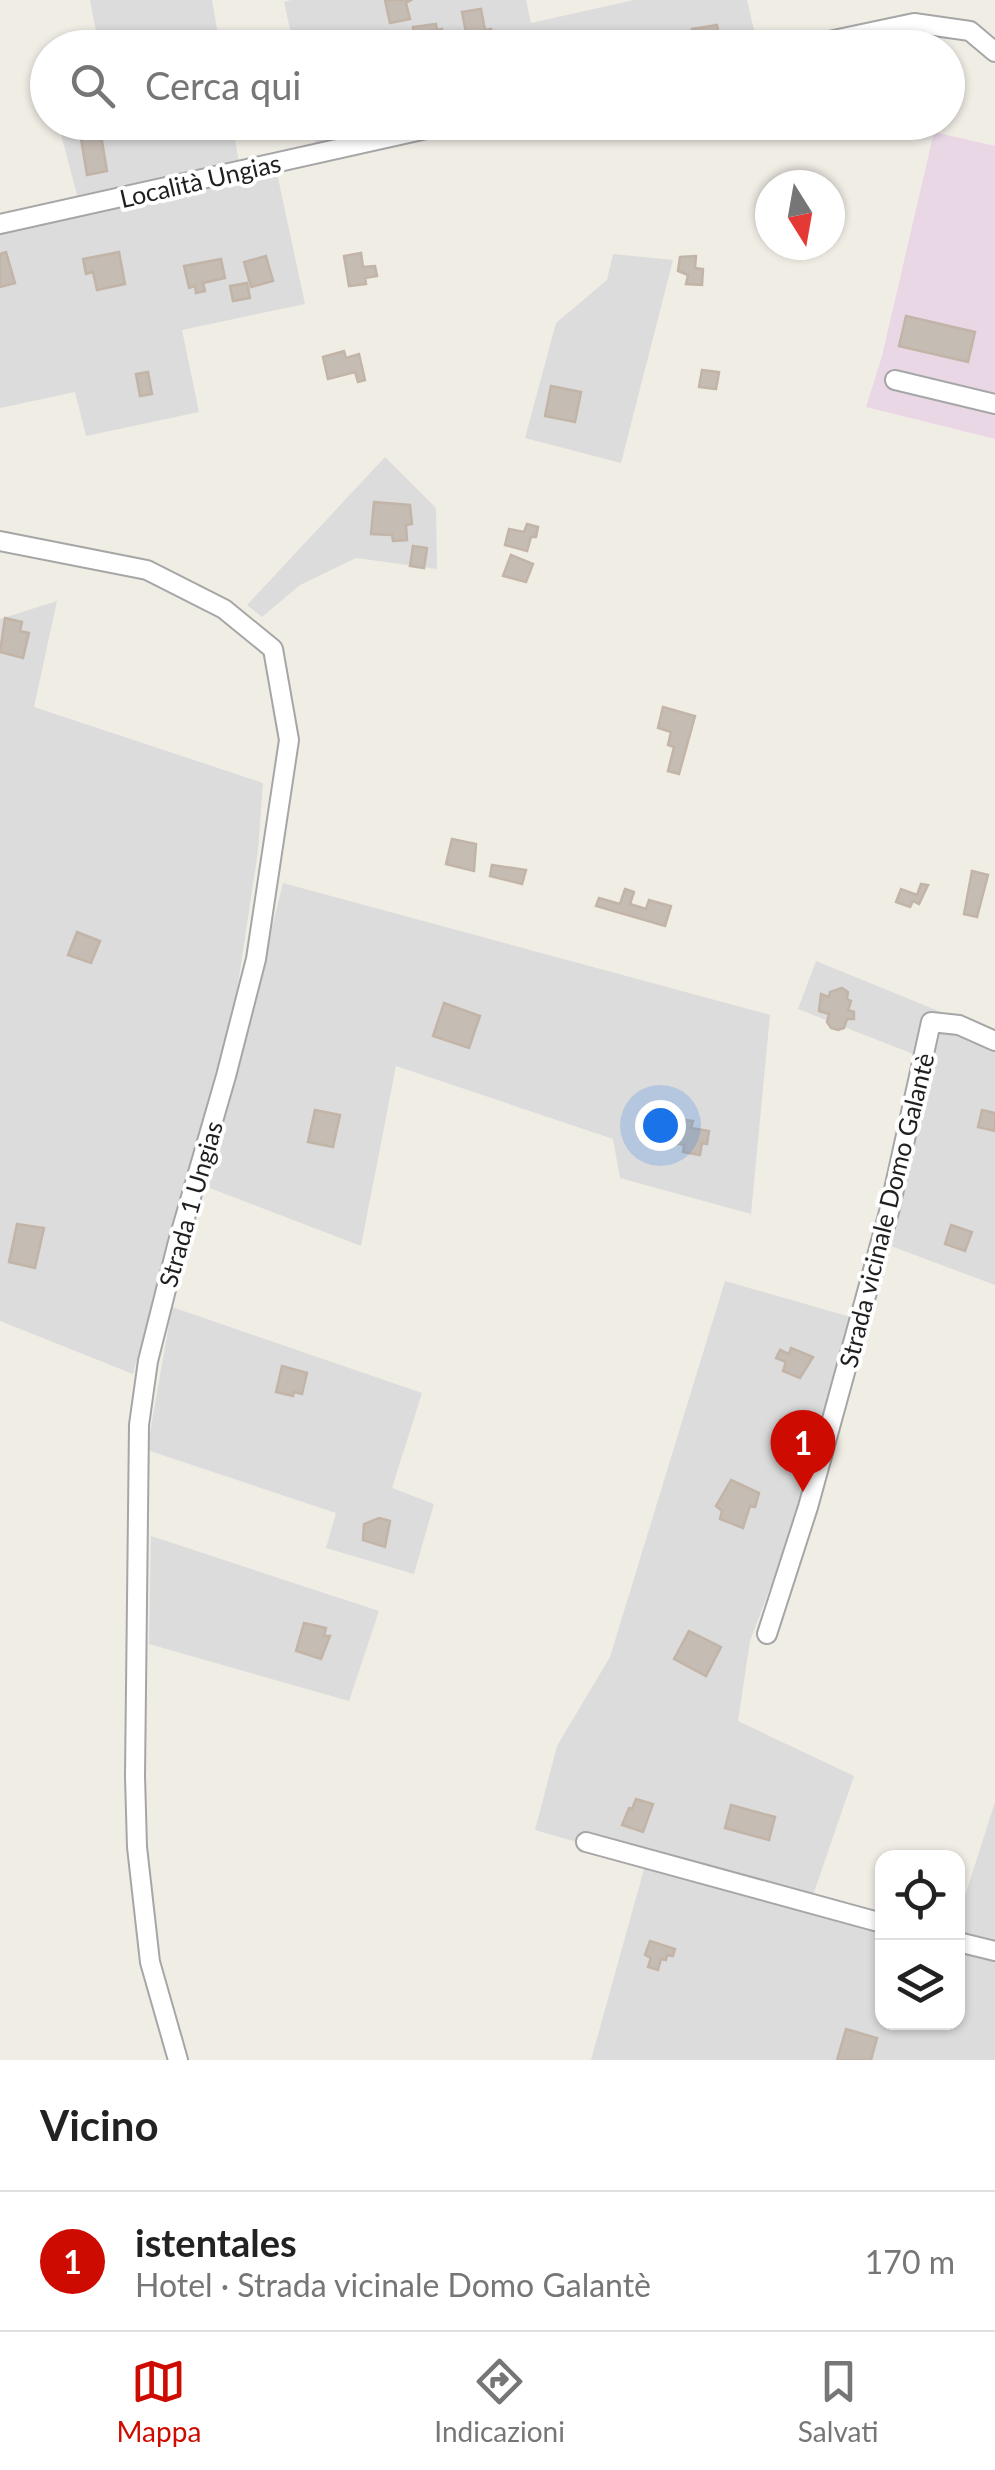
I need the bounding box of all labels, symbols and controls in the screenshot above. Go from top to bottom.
search box [30,30,965,140]
icon: search [65,58,120,113]
text: Cerca qui [145,62,301,108]
street label: Località Ungias [117,147,283,213]
north arrow [755,170,845,260]
street label: Strada vicinale Domo Galantè [832,1050,940,1370]
your location [635,1100,686,1151]
street label: Strada 1 Ungias [152,1118,228,1290]
pin: 1 [770,1410,836,1492]
map controls [875,1850,965,2030]
button: locate [875,1850,965,1940]
button: layers [875,1940,965,2030]
text: Vicino [40,2100,159,2150]
text: istentales [135,2219,297,2265]
text: 1 [63,2242,82,2281]
text: 170 m [865,2242,955,2281]
text: Hotel · Strada vicinale Domo Galantè [135,2265,651,2304]
tab: Mappa [117,2354,201,2448]
tab: Indicazioni [434,2354,565,2448]
tab: Salvati [798,2354,879,2448]

